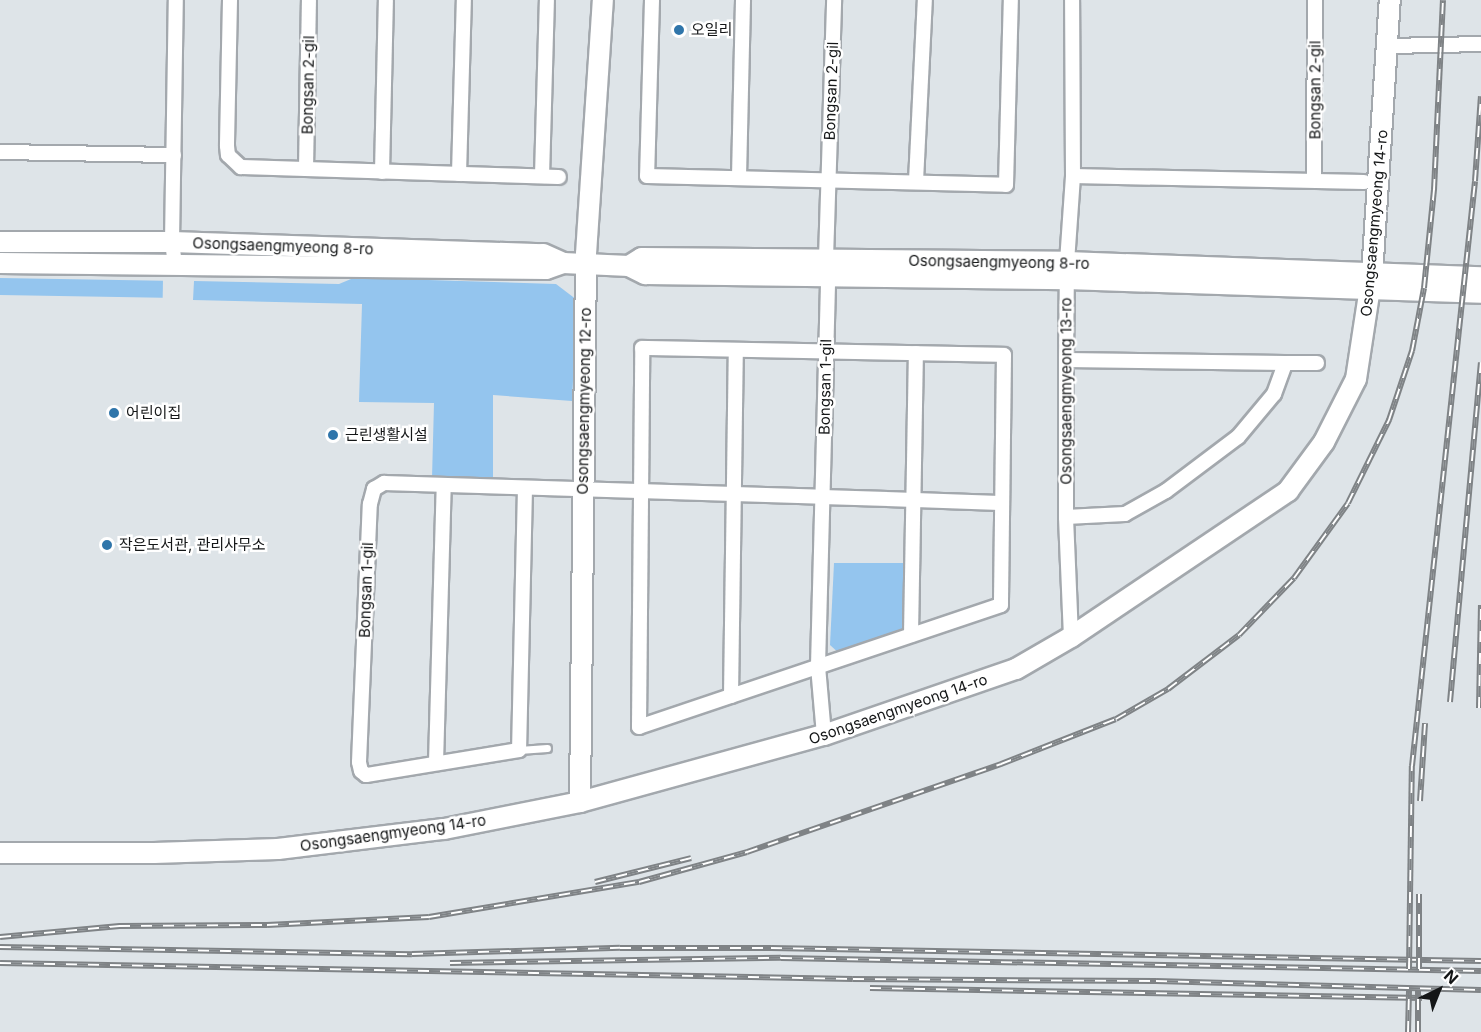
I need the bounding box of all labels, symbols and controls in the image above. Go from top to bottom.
place label: 오일리 [691,21,732,39]
marker: 오일리 [672,23,686,37]
street label: Bongsan 2-gil [298,35,318,135]
street label: Bongsan 2-gil [820,41,842,141]
street label: Bongsan 2-gil [1306,41,1324,139]
street label: Osongsaengmyeong 14-ro [1357,129,1391,317]
street label: Osongsaengmyeong 8-ro [192,234,374,258]
street label: Osongsaengmyeong 8-ro [908,251,1090,273]
street label: Osongsaengmyeong 13-ro [1057,297,1075,485]
street label: Osongsaengmyeong 12-ro [573,307,595,495]
street label: Bongsan 1-gil [815,339,835,435]
place label: 어린이집 [126,404,181,422]
marker: 어린이집 [107,406,121,420]
place label: 근린생활시설 [345,426,428,444]
marker: 근린생활시설 [326,428,340,442]
place label: 작은도서관, 관리사무소 [119,536,266,554]
marker: 작은도서관, 관리사무소 [100,538,114,552]
street label: Bongsan 1-gil [355,542,377,638]
street label: Osongsaengmyeong 14-ro [806,670,990,748]
street label: Osongsaengmyeong 14-ro [299,811,487,855]
north arrow [1409,960,1469,1020]
text: N [1440,965,1463,988]

